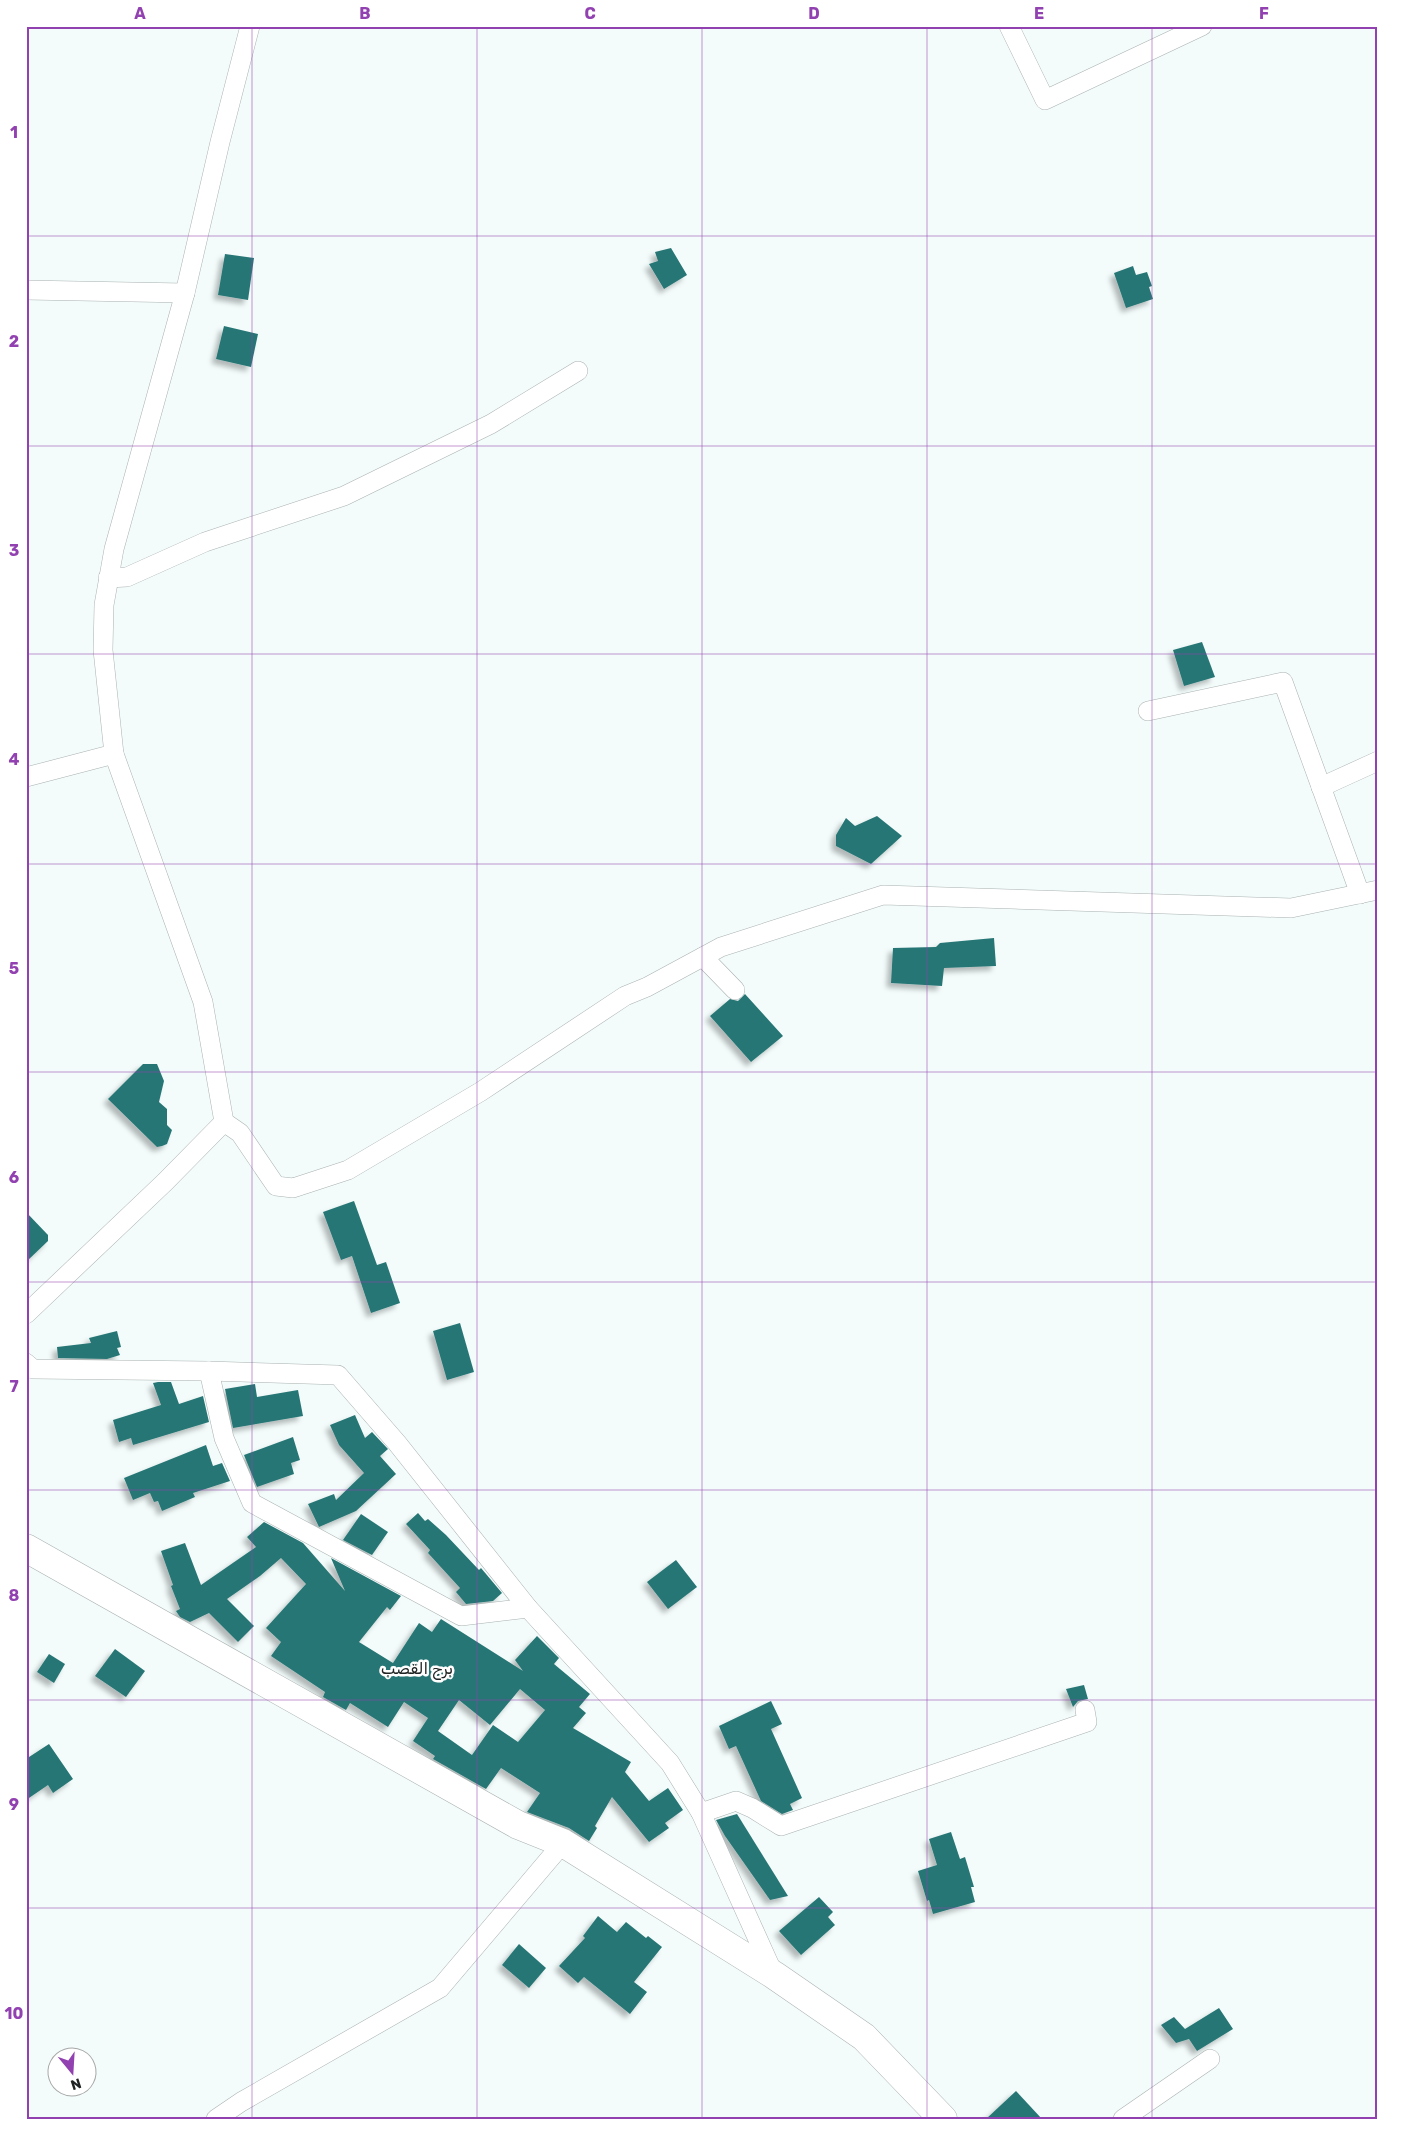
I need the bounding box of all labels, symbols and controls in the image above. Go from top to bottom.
text: A [134,4,146,23]
text: B [359,4,371,23]
text: C [584,4,596,23]
text: D [808,4,820,23]
text: E [1034,4,1044,23]
text: F [1259,4,1269,23]
text: 1 [10,123,18,142]
text: 2 [9,332,19,351]
text: 3 [9,541,19,560]
text: 4 [9,750,20,769]
text: 5 [9,959,19,978]
text: 6 [9,1168,19,1187]
text: 7 [9,1377,19,1396]
text: 8 [9,1586,20,1605]
district label: برج القصب [381,1659,453,1680]
text: 9 [9,1795,19,1814]
text: 10 [5,2004,24,2023]
north arrow [48,2048,98,2098]
text: N [68,2074,83,2094]

